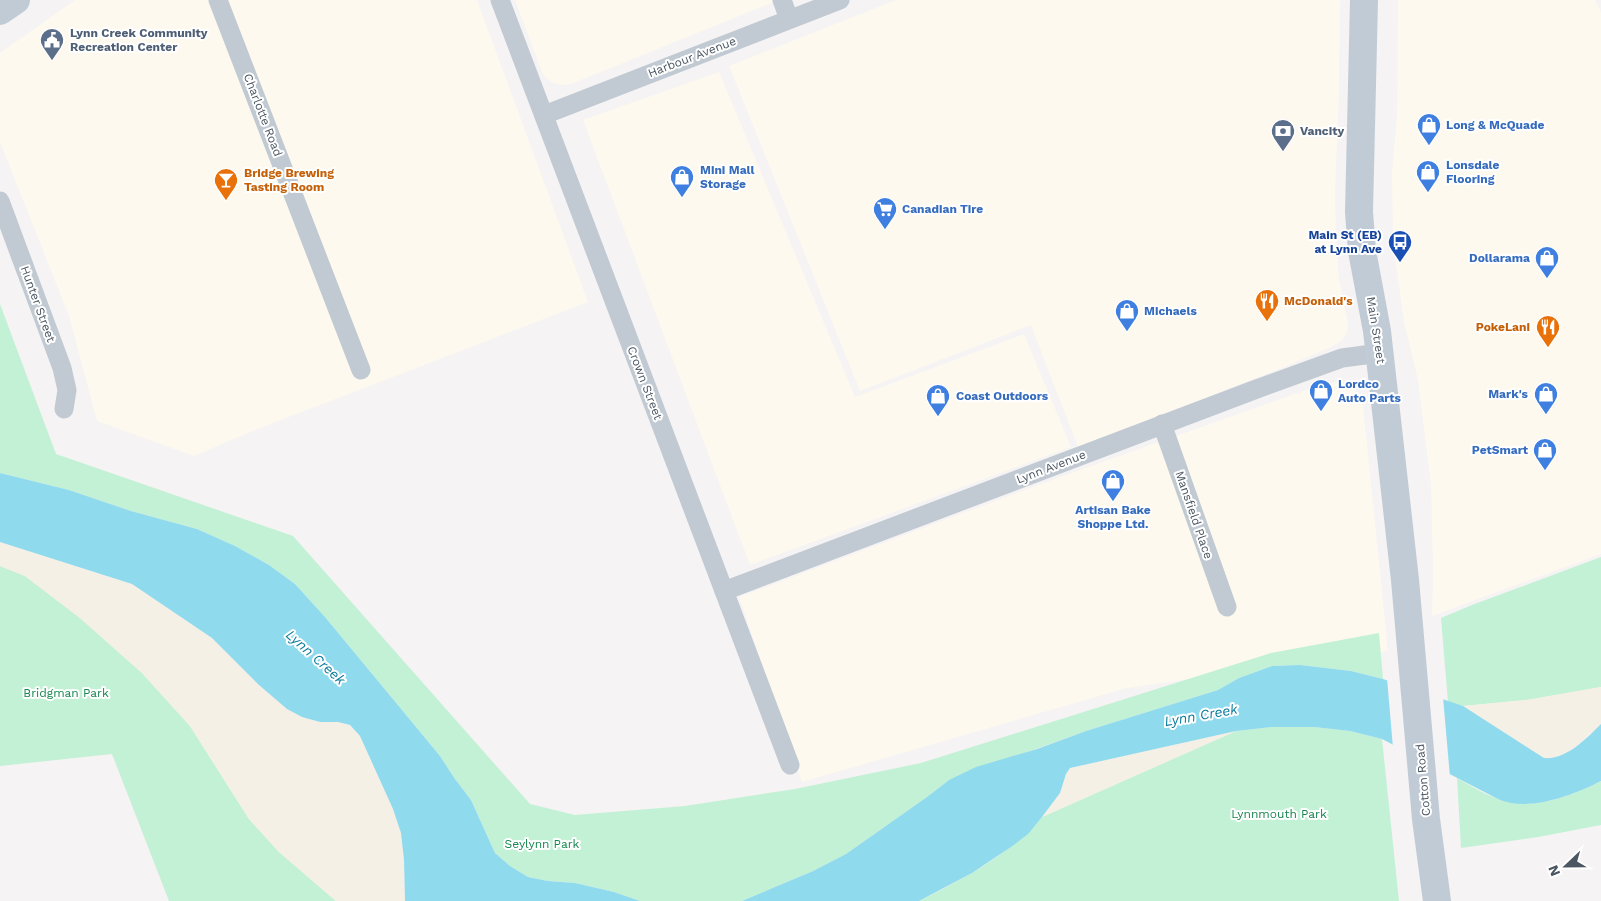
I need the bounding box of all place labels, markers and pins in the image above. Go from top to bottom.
place label: Lynn Creek Community Recreation Center [70,26,208,54]
public building icon: Lynn Creek Community Recreation Center [39,27,65,61]
shop icon: Long & McQuade [1416,112,1442,146]
bank icon: Vancity [1270,118,1296,152]
place label: Long & McQuade [1446,118,1544,132]
place label: Vancity [1300,124,1344,138]
place label: Lonsdale Flooring [1446,158,1500,186]
shop icon: Lonsdale Flooring [1415,159,1441,193]
place label: Mini Mall Storage [700,163,755,191]
shop icon: Mini Mall Storage [669,164,695,198]
place label: Bridge Brewing Tasting Room [244,166,334,194]
bar icon: Bridge Brewing Tasting Room [213,167,239,201]
supermarket icon: Canadian Tire [872,196,898,230]
place label: Canadian Tire [902,202,983,216]
place label: Main St (EB) at Lynn Ave [1308,228,1382,256]
bus stop icon: Main St (EB) at Lynn Ave [1387,229,1413,263]
shop icon: Dollarama [1534,245,1560,279]
place label: Dollarama [1469,251,1530,265]
restaurant icon: McDonald's [1254,288,1280,322]
place label: McDonald's [1284,294,1353,308]
shop icon: Michaels [1114,298,1140,332]
place label: Michaels [1144,304,1197,318]
restaurant icon: PokeLani [1535,314,1561,348]
place label: PokeLani [1476,320,1530,334]
place label: Lordco Auto Parts [1338,377,1402,405]
shop icon: Lordco Auto Parts [1308,378,1334,412]
shop icon: Mark's [1533,381,1559,415]
shop icon: Coast Outdoors [925,383,951,417]
place label: Mark's [1488,387,1529,401]
place label: Coast Outdoors [956,389,1049,403]
shop icon: PetSmart [1532,437,1558,471]
place label: PetSmart [1472,443,1529,457]
shop icon: Artisan Bake Shoppe Ltd. [1100,468,1126,502]
place label: Artisan Bake Shoppe Ltd. [1075,503,1151,531]

